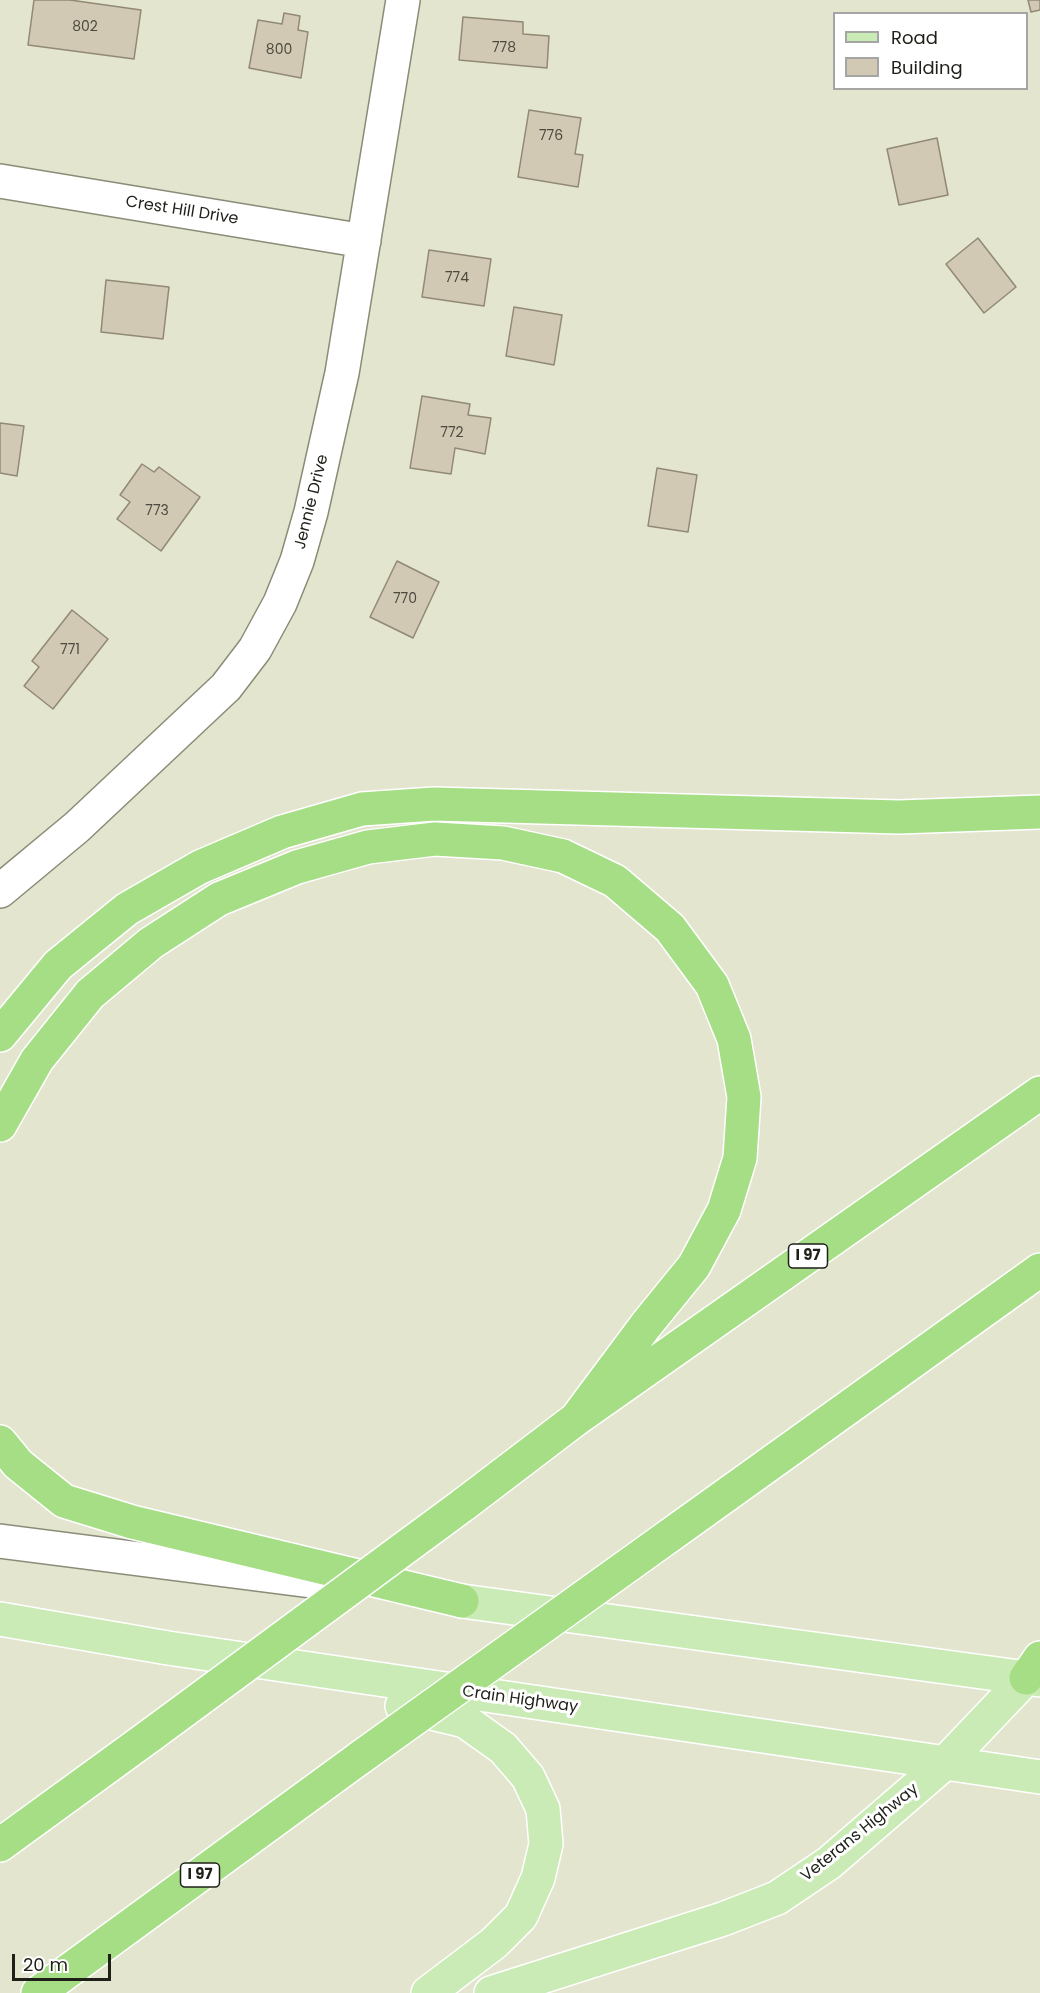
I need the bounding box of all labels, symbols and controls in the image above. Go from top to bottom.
legend [833,12,1028,90]
house number: 802 [72,19,98,35]
text: Road [891,25,938,50]
house number: 778 [492,40,516,56]
house number: 800 [266,42,292,58]
text: Building [891,55,963,80]
house number: 776 [539,128,563,144]
street label: Crest Hill Drive [124,193,240,229]
house number: 774 [445,270,469,286]
house number: 772 [440,425,464,441]
street label: Jennie Drive [291,453,333,551]
house number: 773 [145,503,169,519]
house number: 770 [393,591,417,607]
house number: 771 [60,642,80,658]
road number: I 97 [788,1244,828,1268]
street label: Crain Highway [461,1682,579,1718]
street label: Veterans Highway [798,1780,922,1886]
road number: I 97 [180,1863,220,1887]
scale bar [15,1942,114,1980]
text: 20 m [23,1952,68,1977]

